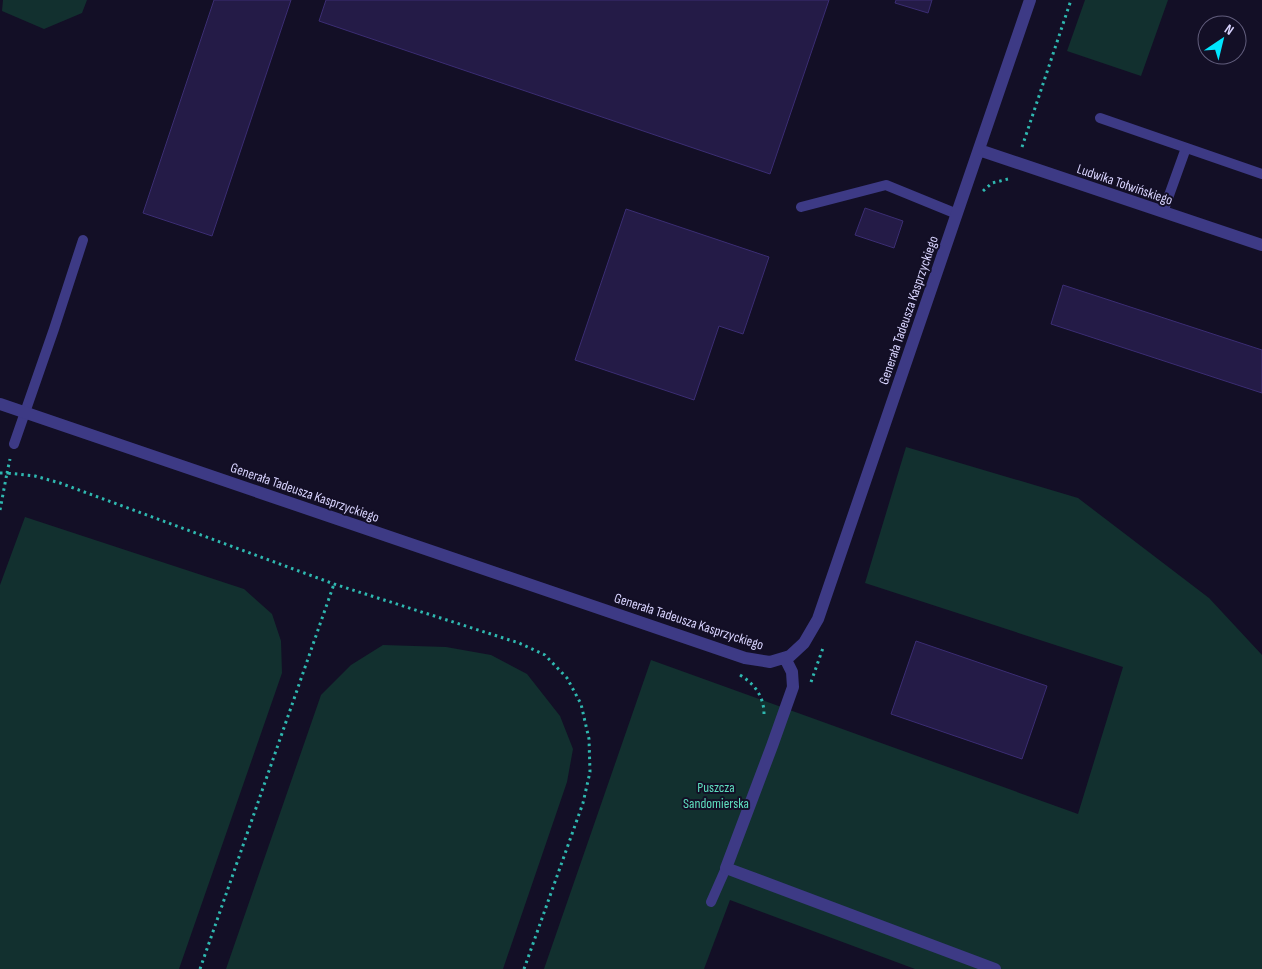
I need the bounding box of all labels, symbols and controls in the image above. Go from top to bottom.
north arrow [1197,15,1247,65]
text: N [1221,21,1237,39]
street label: Ludwika Tołwińskiego [1075,160,1175,209]
street label: Generała Tadeusza Kasprzyckiego [875,233,942,387]
street label: Generała Tadeusza Kasprzyckiego [228,459,382,526]
street label: Generała Tadeusza Kasprzyckiego [612,589,766,654]
park label: Puszcza Sandomierska [683,779,749,812]

